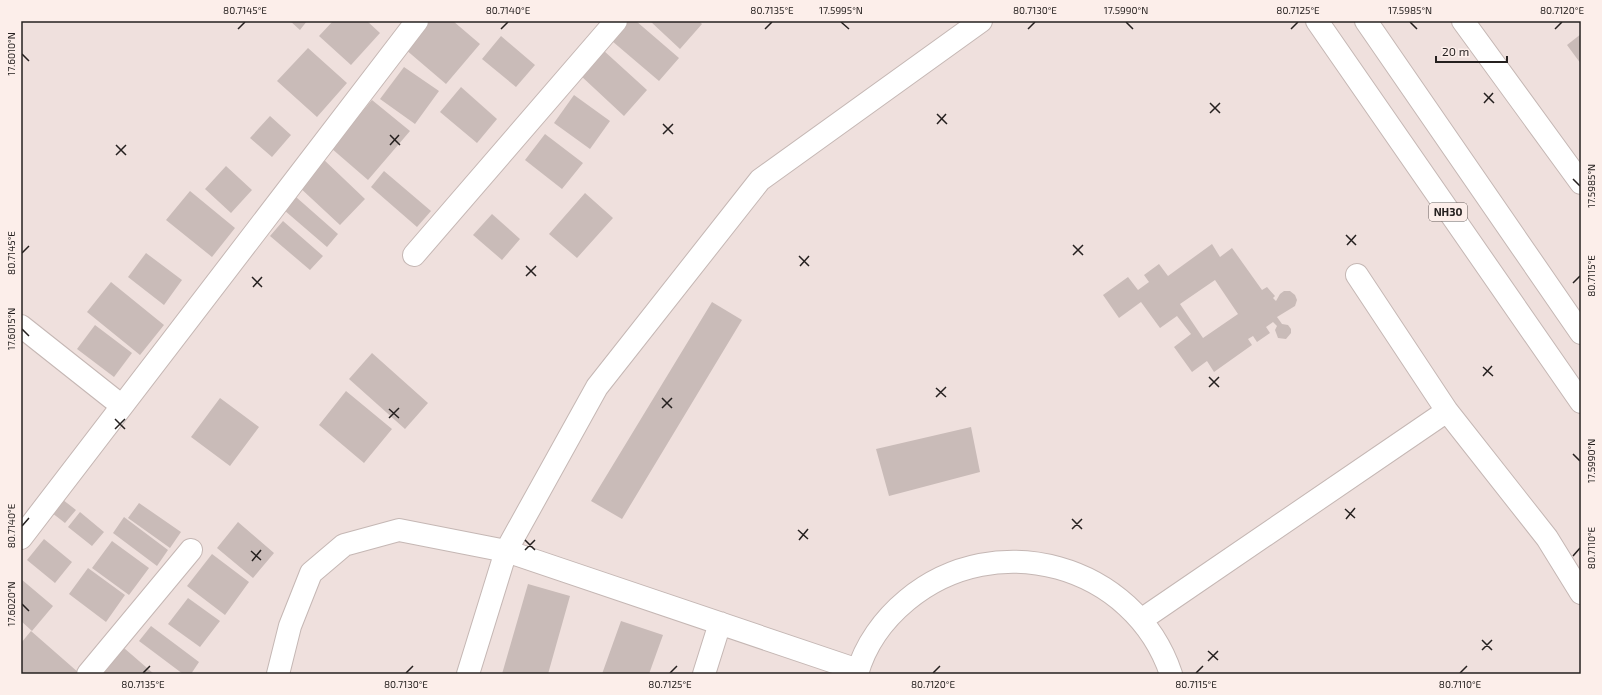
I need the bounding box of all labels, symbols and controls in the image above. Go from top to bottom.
text: 80.7145°E [223,4,267,16]
text: 80.7140°E [486,4,531,16]
text: 80.7135°E [750,4,794,16]
text: 17.5995°N [819,4,863,16]
text: 80.7130°E [1013,4,1057,16]
text: 17.5990°N [1104,4,1148,16]
text: 80.7125°E [1276,4,1320,16]
text: 17.5985°N [1388,4,1432,16]
text: 80.7120°E [1540,4,1584,16]
text: 17.6010°N [5,32,17,76]
scale bar [1436,38,1507,64]
text: 20 m [1442,44,1469,58]
text: 17.5985°N [1585,164,1597,208]
road number: NH30 [1429,203,1467,221]
text: 80.7145°E [5,231,17,275]
text: 80.7115°E [1585,255,1597,297]
text: 17.6015°N [5,308,17,350]
text: 17.5990°N [1585,439,1597,483]
text: 80.7140°E [5,503,17,548]
text: 80.7110°E [1585,526,1597,569]
text: 17.6020°N [5,581,17,627]
text: 80.7135°E [121,678,165,690]
text: 80.7130°E [384,678,428,690]
text: 80.7125°E [648,678,692,690]
text: 80.7120°E [911,678,955,690]
text: 80.7115°E [1175,678,1217,690]
text: 80.7110°E [1439,678,1482,690]

